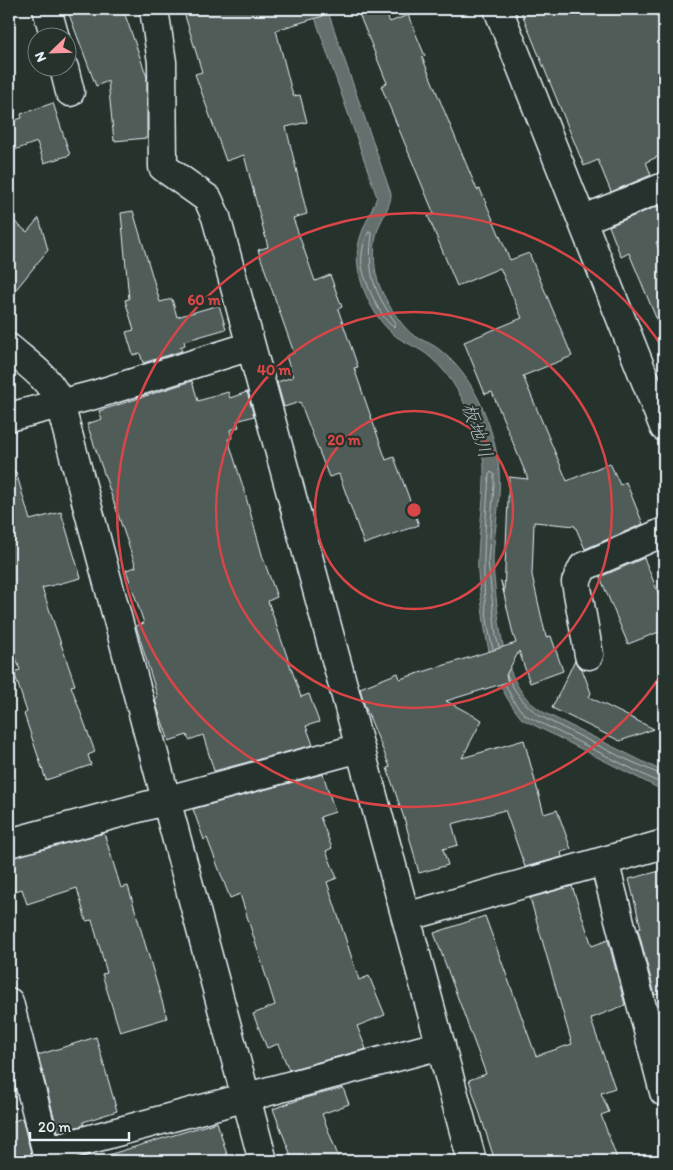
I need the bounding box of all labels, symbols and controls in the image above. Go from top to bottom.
north arrow [28,28,78,78]
text: N [31,49,50,65]
text: 60 m [187,291,221,309]
text: 40 m [257,361,292,379]
water label: 板地川 [457,399,498,461]
text: 20 m [327,431,361,449]
centre of rings [405,501,423,519]
scale bar [30,1110,129,1142]
text: 20 m [38,1118,72,1136]

